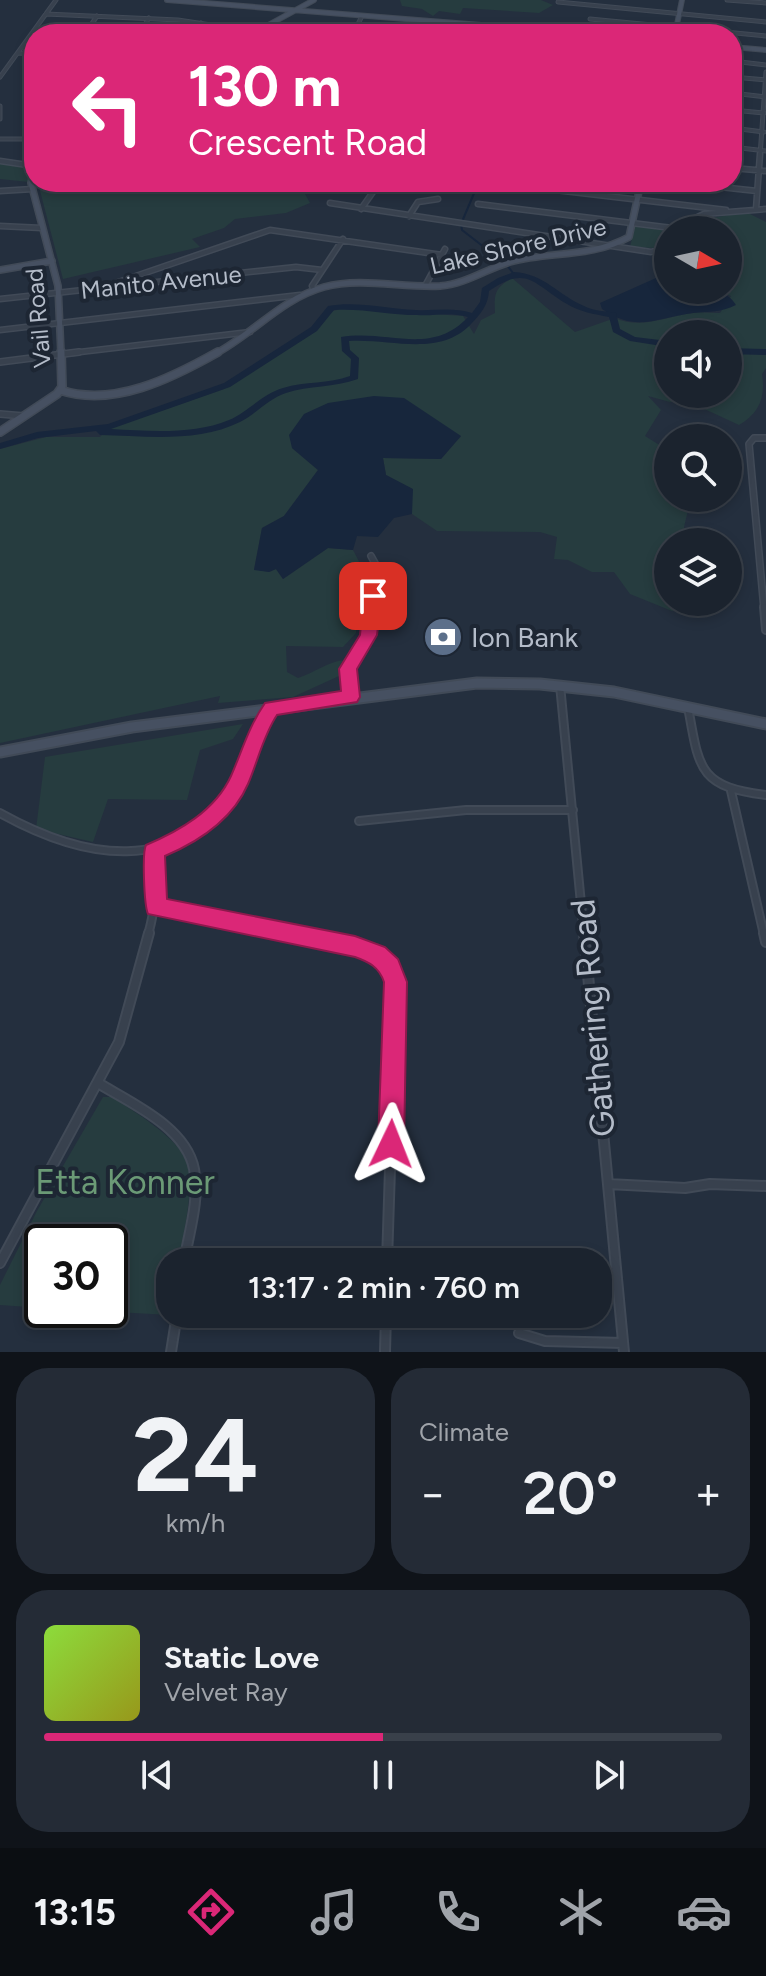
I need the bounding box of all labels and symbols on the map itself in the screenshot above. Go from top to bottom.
street label: Lake Shore Drive [427,212,609,280]
north arrow [654,216,742,304]
street label: Manito Avenue [79,259,243,305]
street label: Vail Road [19,267,57,369]
pin [339,562,407,630]
bank icon: Ion Bank [422,616,464,658]
place label: Ion Bank [471,620,578,654]
street label: Gathering Road [562,897,624,1139]
position arrow [349,1102,433,1186]
park label: Etta Konner [35,1162,215,1203]
speed limit sign: 30 [24,1224,128,1328]

